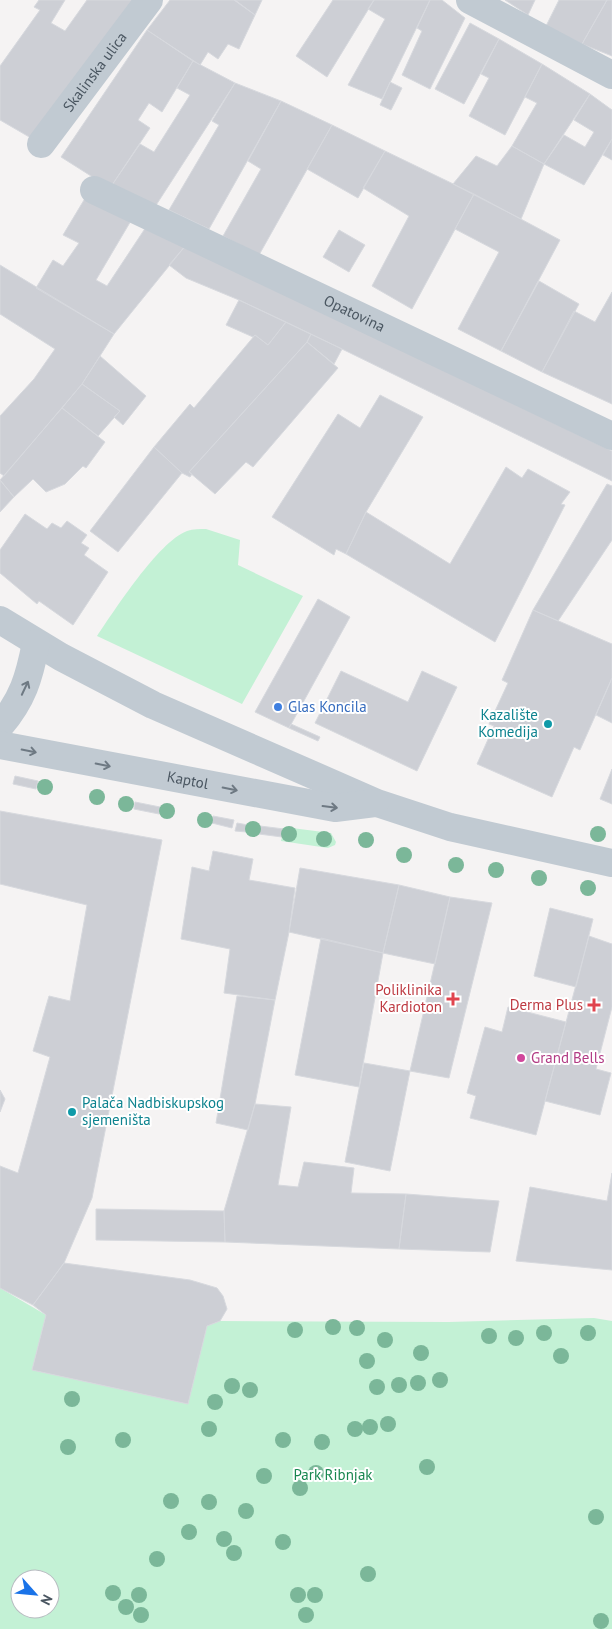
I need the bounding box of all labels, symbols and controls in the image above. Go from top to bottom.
street label: Skalinska ulica [59,28,131,115]
street label: Opatovina [321,290,388,336]
one-way arrow [20,681,30,696]
place label: Glas Koncila [288,697,367,716]
marker: Glas Koncila [272,701,284,713]
place label: Kazalište Komedija [478,705,538,741]
marker: Kazalište Komedija [542,718,554,730]
one-way arrow [21,746,37,756]
one-way arrow [94,760,110,770]
street label: Kaptol [166,767,211,793]
one-way arrow [221,784,237,794]
one-way arrow [321,802,337,812]
place label: Poliklinika Kardioton [375,980,442,1016]
marker: Poliklinika Kardioton [446,992,460,1006]
place label: Derma Plus [510,995,583,1014]
marker: Derma Plus [587,998,601,1012]
place label: Grand Bells [531,1048,604,1067]
marker: Grand Bells [515,1052,527,1064]
place label: Palača Nadbiskupskog sjemeništa [82,1093,224,1129]
marker: Palača Nadbiskupskog sjemeništa [66,1106,78,1118]
park label: Park Ribnjak [293,1465,373,1484]
north arrow [10,1569,60,1619]
text: N [36,1592,57,1608]

